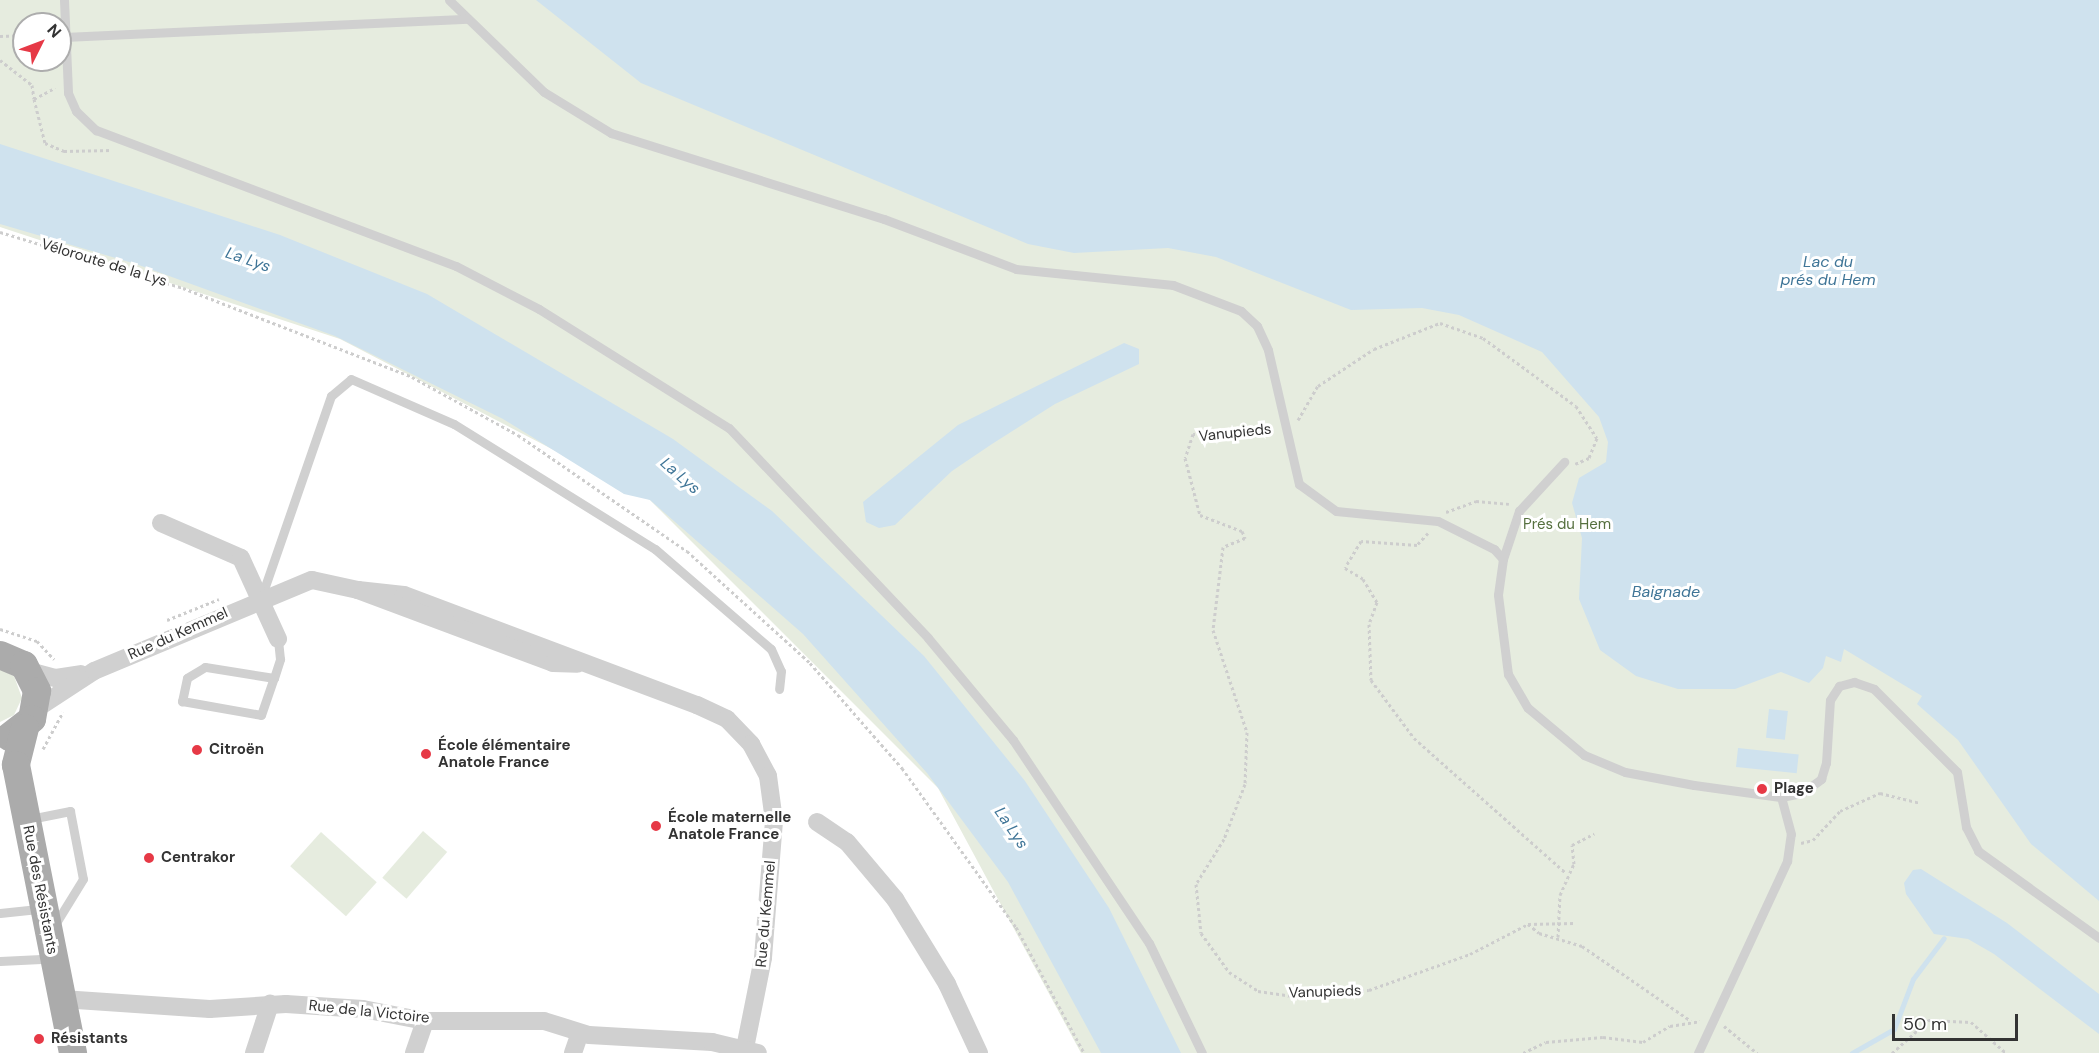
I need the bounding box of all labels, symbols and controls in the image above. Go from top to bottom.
north arrow [12,12,72,72]
text: N [43,20,66,42]
street label: Véloroute de la Lys [39,235,169,291]
water label: La Lys [223,243,273,277]
water label: Lac du prés du Hem [1780,252,1876,290]
street label: Vanupieds [1198,420,1272,446]
water label: La Lys [656,454,704,498]
park label: Prés du Hem [1523,516,1611,534]
water label: Baignade [1632,582,1700,602]
street label: Rue du Kemmel [125,604,231,664]
place label: École élémentaire Anatole France [438,736,570,771]
place label: Citroën [209,741,264,759]
marker: Citroën [190,743,204,757]
marker: École élémentaire Anatole France [419,747,433,761]
place label: Plage [1774,780,1814,798]
marker: Plage [1755,782,1769,796]
water label: La Lys [990,803,1032,853]
place label: École maternelle Anatole France [668,808,791,843]
marker: École maternelle Anatole France [649,819,663,833]
street label: Rue des Résistants [19,824,61,956]
place label: Centrakor [161,849,235,867]
marker: Centrakor [142,851,156,865]
street label: Rue du Kemmel [752,860,780,968]
street label: Vanupieds [1288,982,1362,1002]
street label: Rue de la Victoire [308,997,430,1027]
scale bar [1895,1002,2021,1040]
text: 50 m [1903,1012,1947,1036]
place label: Résistants [51,1030,128,1048]
marker: Résistants [32,1032,46,1046]

